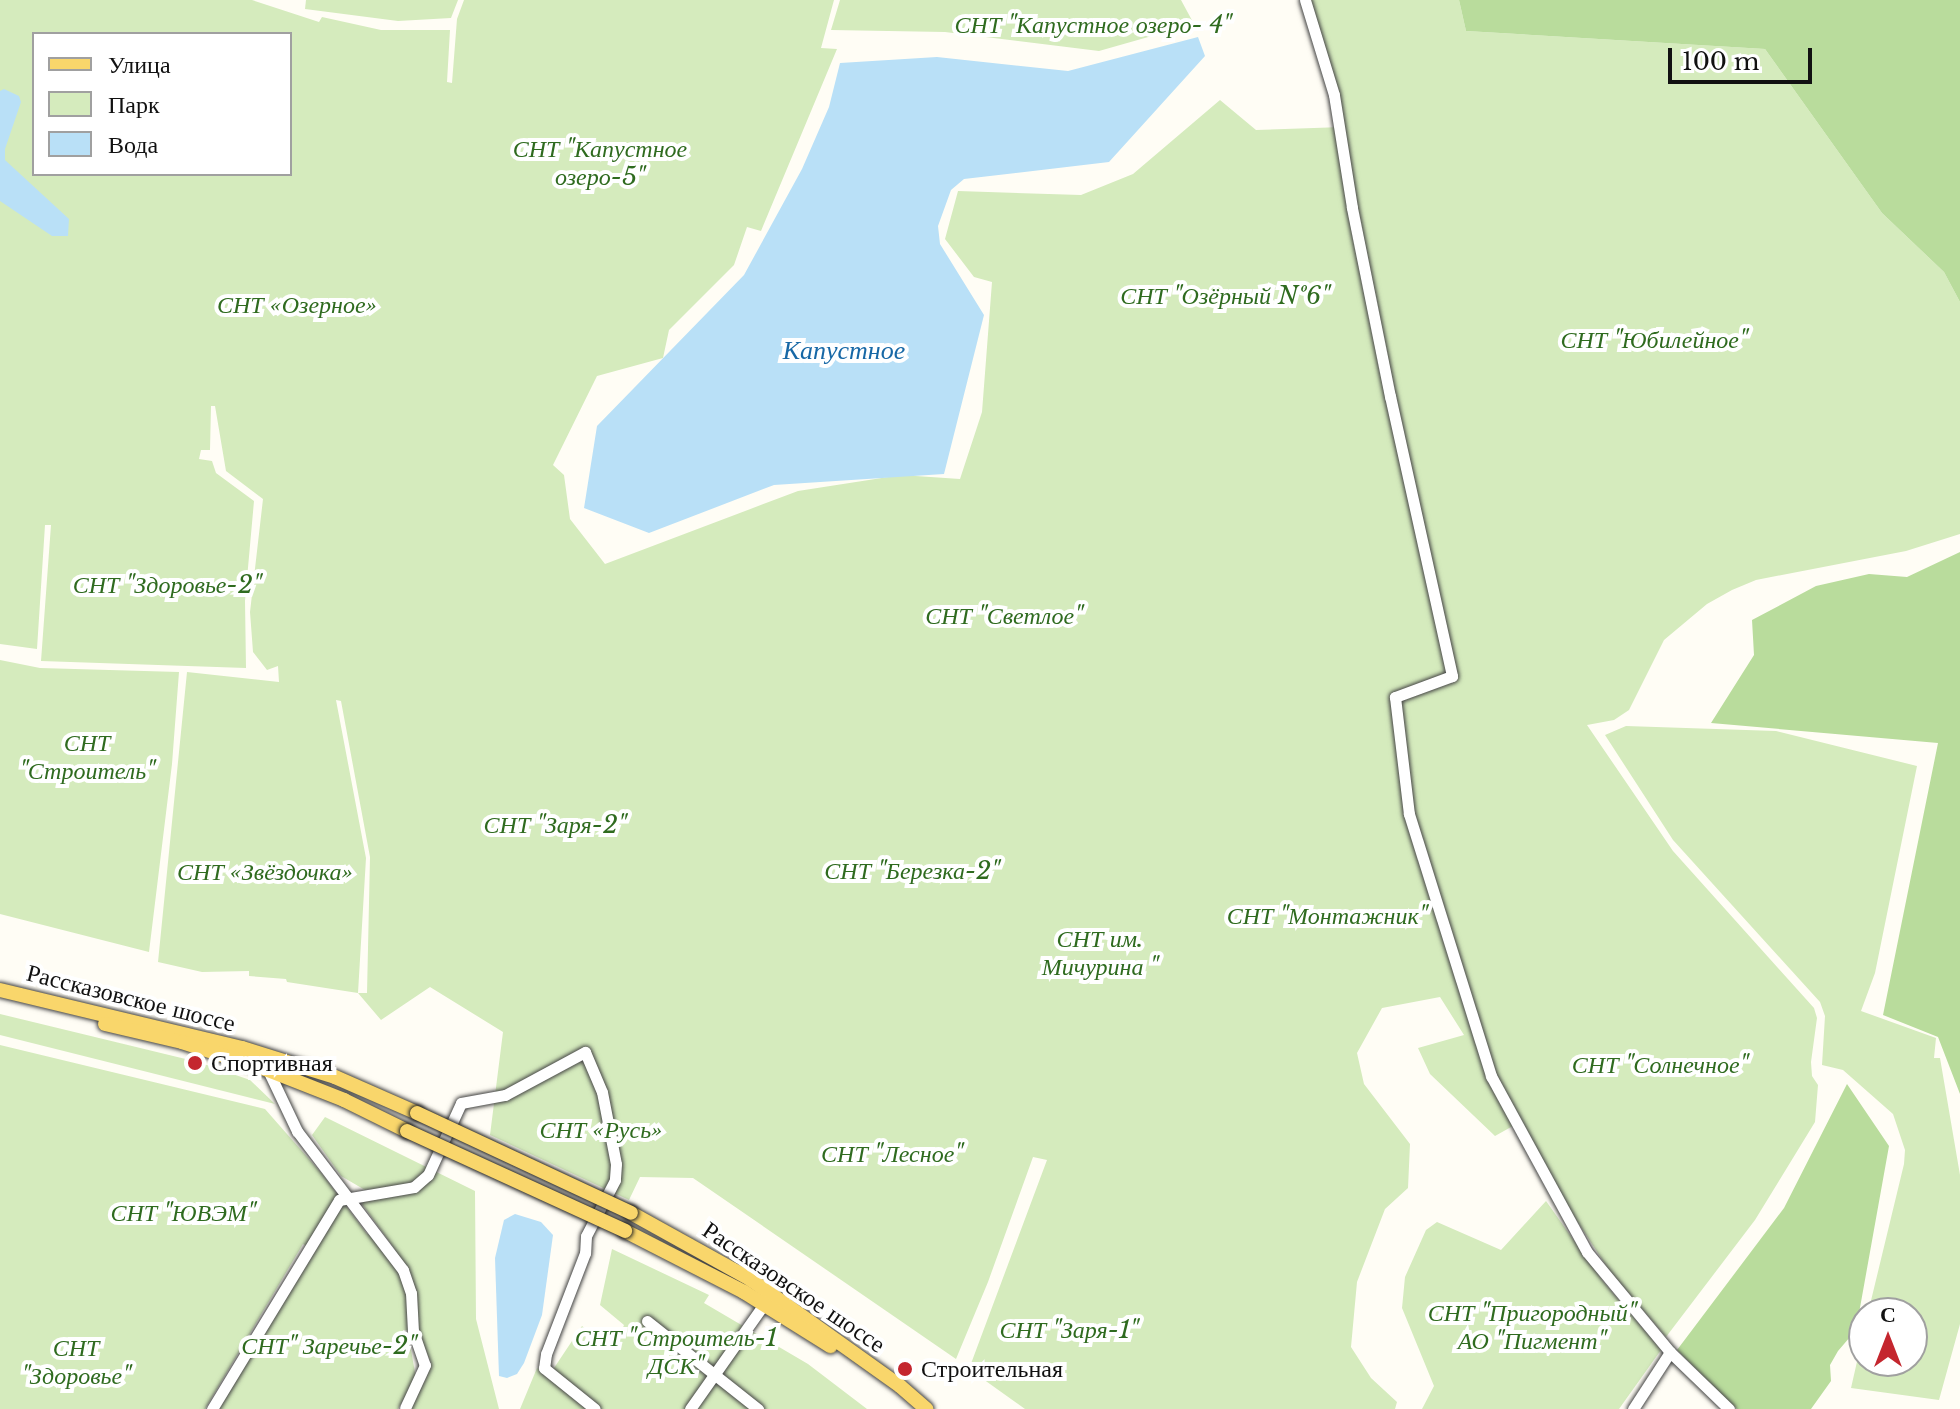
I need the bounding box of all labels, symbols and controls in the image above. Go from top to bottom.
park label: СНТ "Капустное озеро- 4" [954,11,1232,39]
legend [32,32,292,176]
scale bar [1672,32,1816,82]
text: 100 m [1682,47,1760,76]
text: Улица [108,50,171,79]
text: Парк [108,90,160,119]
text: Вода [108,130,158,159]
park label: СНТ "Капустное озеро-5" [512,135,688,191]
park label: СНТ "Озёрный №6" [1120,282,1330,310]
park label: СНТ «Озерное» [217,291,377,319]
park label: СНТ "Юбилейное" [1560,326,1748,354]
water label: Капустное [783,335,905,367]
park label: СНТ "Здоровье-2" [72,571,262,599]
park label: СНТ "Светлое" [925,602,1083,630]
park label: СНТ "Строитель" [19,729,155,785]
park label: СНТ "Заря-2" [483,811,627,839]
park label: СНТ "Березка-2" [824,857,1000,885]
park label: СНТ «Звёздочка» [177,858,353,886]
park label: СНТ "Монтажник" [1226,902,1428,930]
park label: СНТ им. Мичурина " [1042,925,1158,981]
street label: Рассказовское шоссе [24,958,238,1038]
place label: Спортивная [211,1049,333,1077]
park label: СНТ "Солнечное" [1572,1051,1748,1079]
marker: Спортивная [186,1054,204,1072]
park label: СНТ «Русь» [539,1116,663,1144]
park label: СНТ "Лесное" [821,1140,963,1168]
park label: СНТ "ЮВЭМ" [110,1199,256,1227]
street label: Рассказовское шоссе [697,1215,891,1359]
north arrow [1848,1297,1928,1377]
park label: СНТ "Пригородный" АО "Пигмент" [1427,1299,1637,1355]
text: С [1880,1301,1896,1328]
park label: СНТ "Заря-1" [999,1316,1139,1344]
park label: СНТ "Строитель-1 ДСК" [575,1324,777,1380]
park label: СНТ" Заречье-2" [241,1332,417,1360]
park label: СНТ "Здоровье" [21,1334,131,1390]
place label: Строительная [921,1355,1063,1383]
marker: Строительная [896,1360,914,1378]

